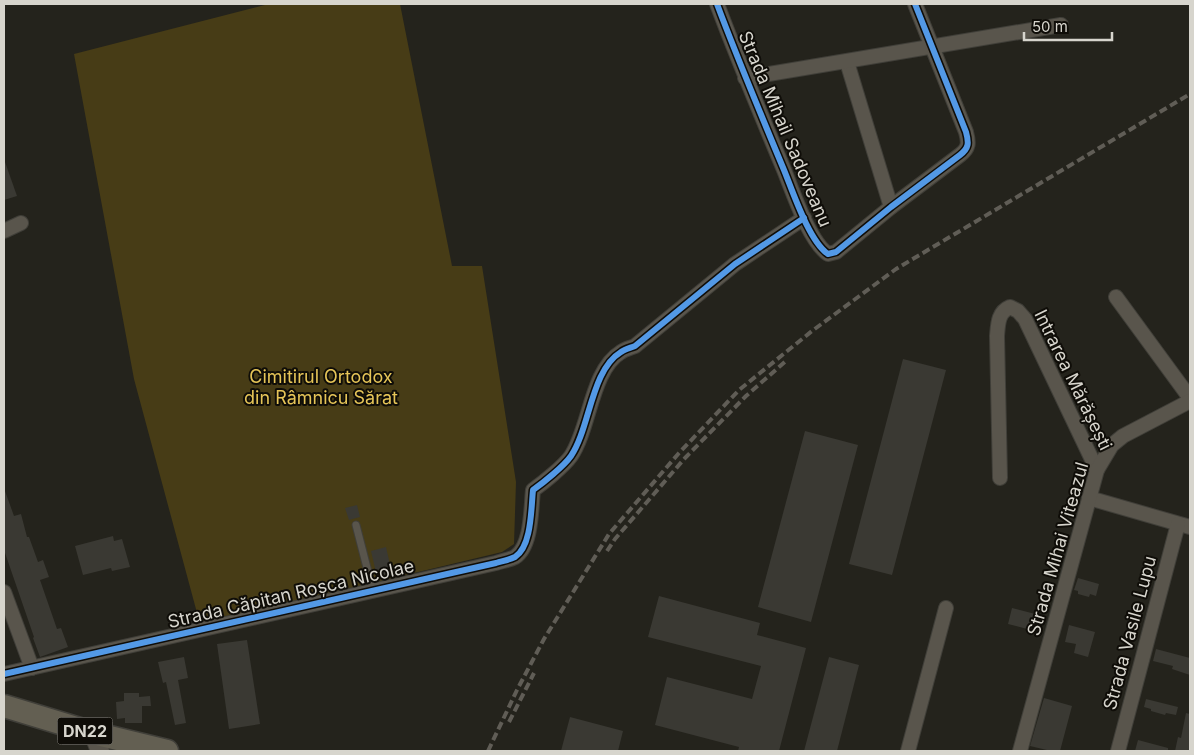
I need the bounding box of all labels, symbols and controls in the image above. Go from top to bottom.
scale bar [1024,10,1112,42]
text: 50 m [1032,17,1068,36]
street label: Strada Mihail Sadoveanu [735,28,836,230]
street label: Intrarea Mărășești [1029,306,1117,454]
park label: Cimitirul Ortodox din Râmnicu Sărat [244,366,398,408]
street label: Strada Mihai Viteazul [1023,460,1092,638]
street label: Strada Vasile Lupu [1099,554,1160,712]
street label: Strada Căpitan Roșca Nicolae [166,555,416,633]
road number: DN22 [58,718,112,744]

